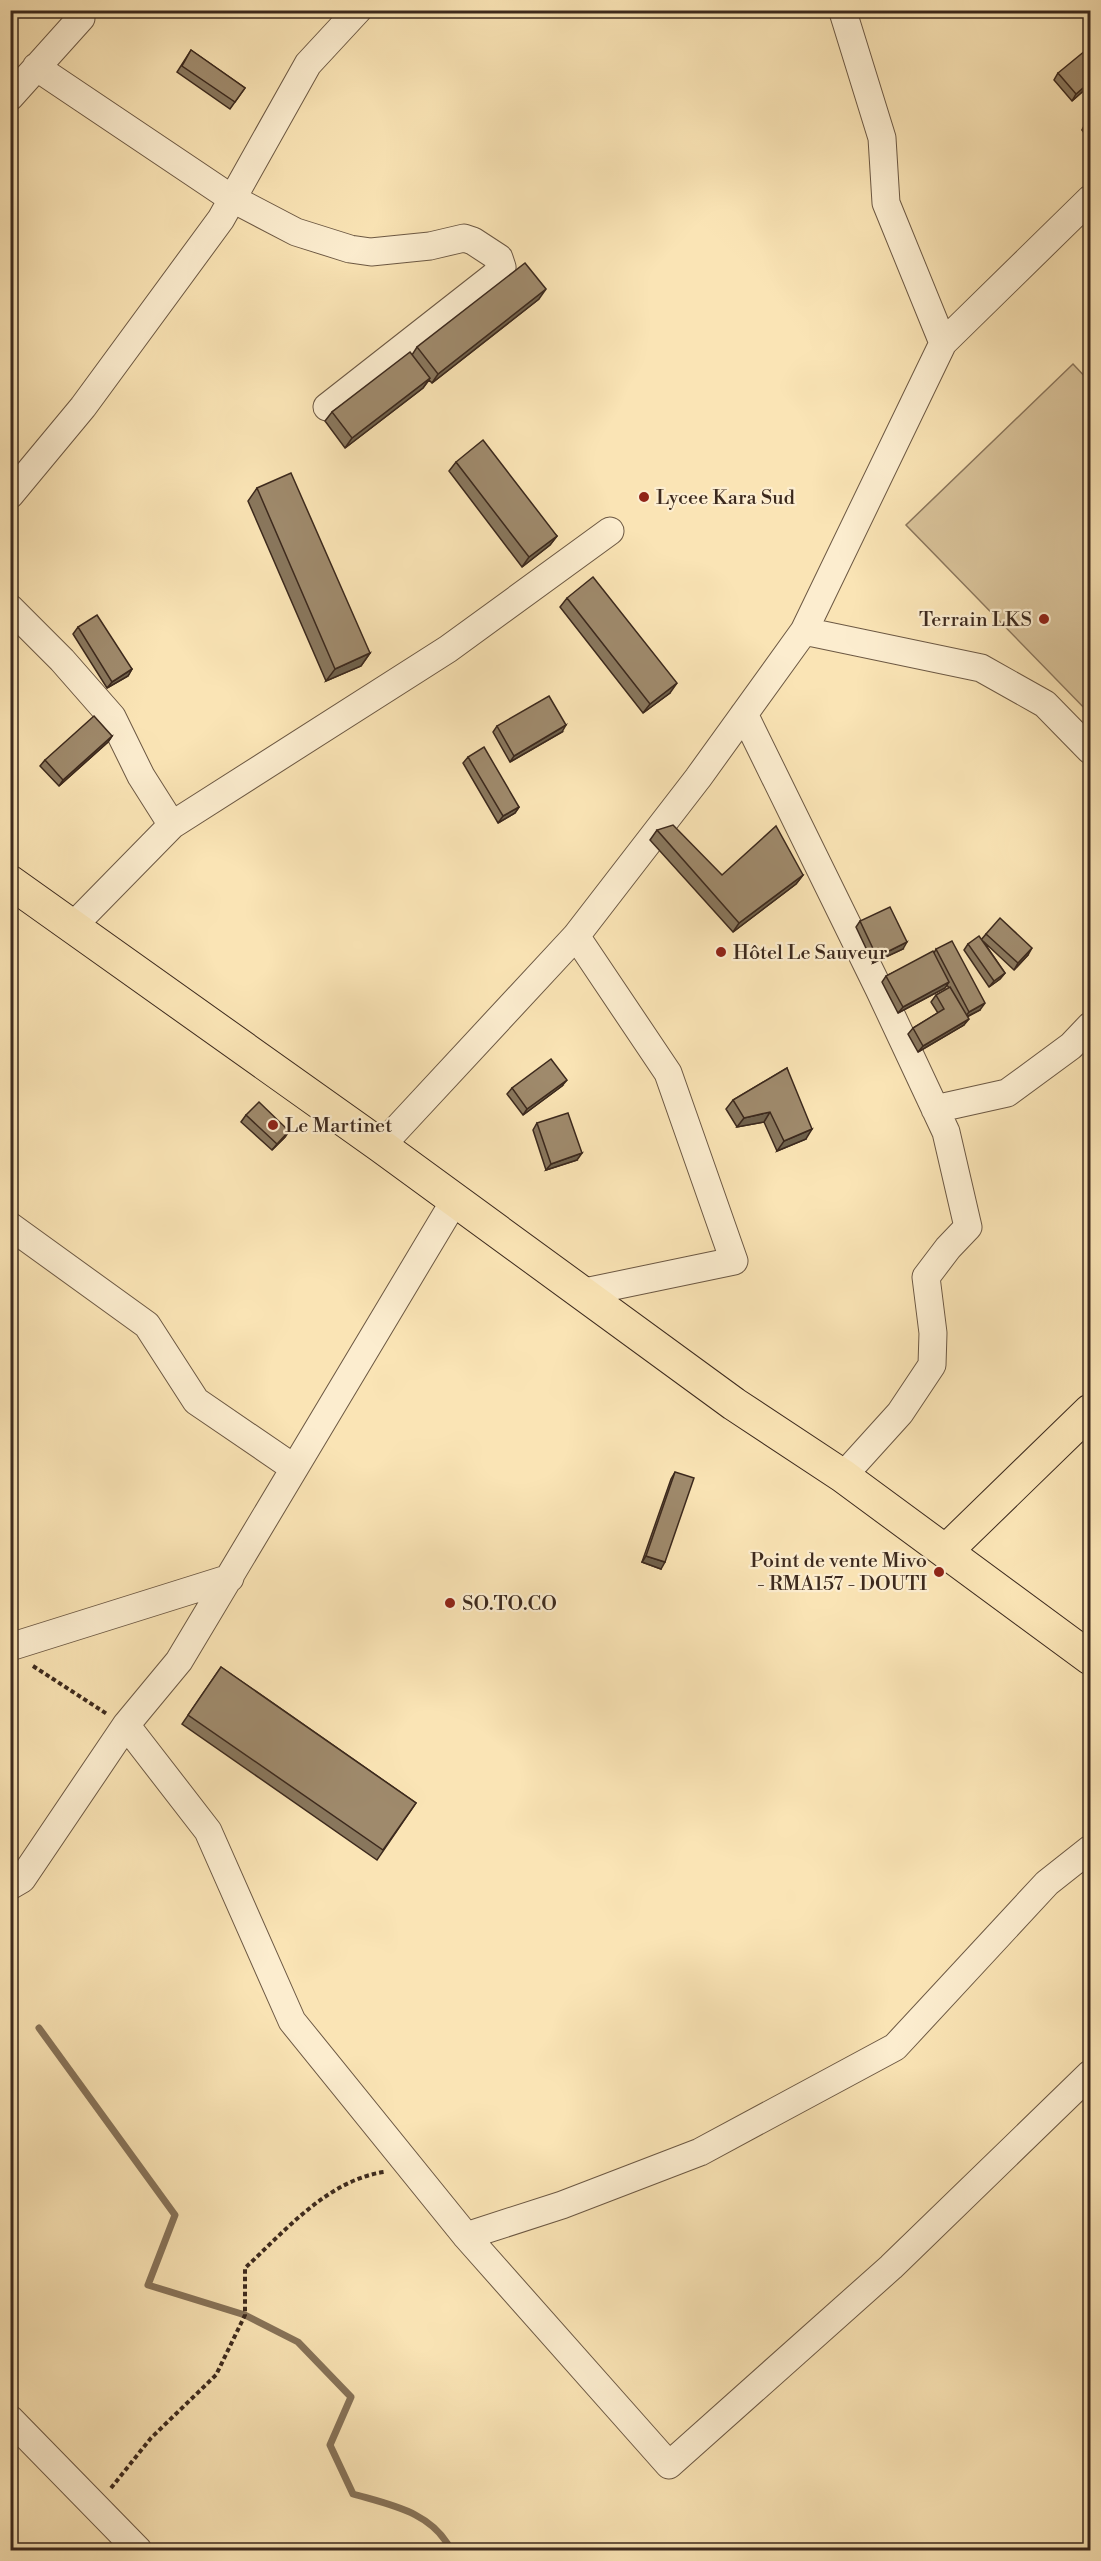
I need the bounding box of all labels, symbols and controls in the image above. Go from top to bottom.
place label: Lycee Kara Sud [656,486,796,511]
marker: Lycee Kara Sud [637,490,651,504]
place label: Terrain LKS [919,608,1032,633]
marker: Terrain LKS [1037,612,1051,626]
place label: Hôtel Le Sauveur [733,941,888,966]
marker: Hôtel Le Sauveur [714,945,728,959]
place label: Le Martinet [285,1114,392,1139]
marker: Le Martinet [266,1118,280,1132]
place label: Point de vente Mivo - RMA157 - DOUTI [750,1549,927,1597]
marker: Point de vente Mivo - RMA157 - DOUTI [932,1565,946,1579]
place label: SO.TO.CO [462,1592,557,1617]
marker: SO.TO.CO [443,1596,457,1610]

